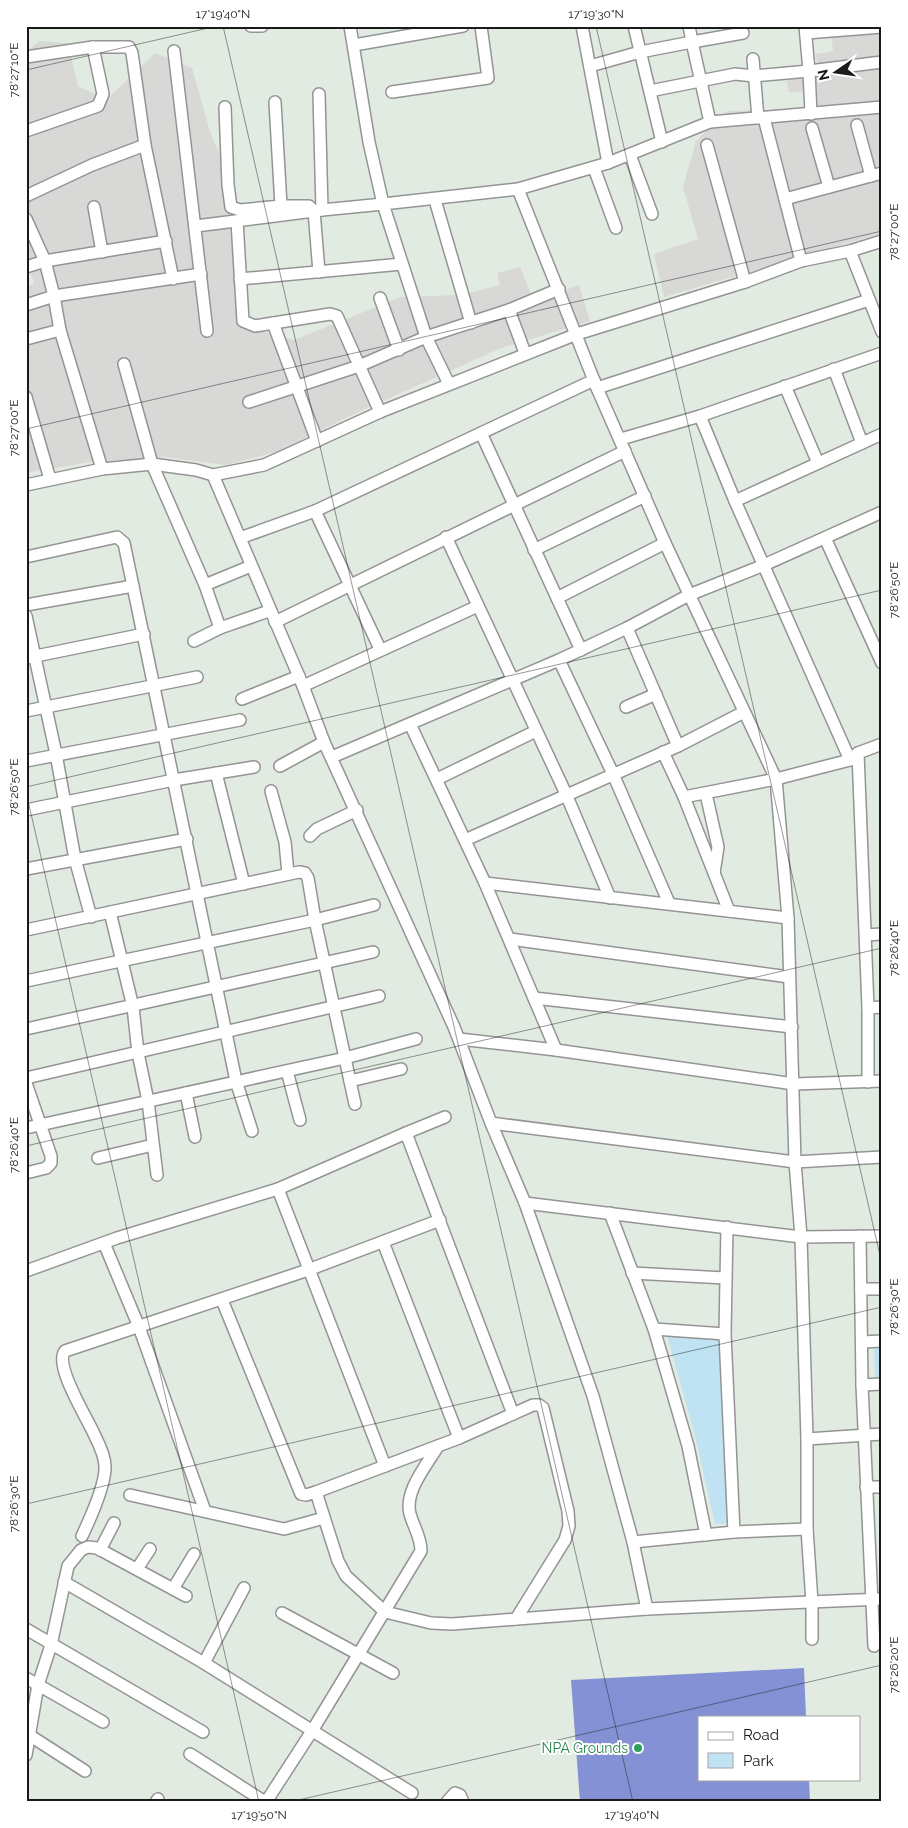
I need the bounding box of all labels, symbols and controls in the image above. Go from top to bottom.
text: 17°19'40"N [196,7,250,21]
text: 17°19'30"N [568,7,624,21]
text: 78°27'10"E [7,43,21,97]
north arrow [810,48,860,98]
text: N [814,68,832,82]
text: 78°27'00"E [887,203,901,261]
text: 78°27'00"E [7,399,21,457]
text: 78°26'50"E [887,562,901,618]
text: 78°26'50"E [7,759,21,815]
text: 78°26'40"E [887,920,901,976]
text: 78°26'40"E [7,1117,21,1173]
text: 78°26'30"E [887,1279,901,1336]
text: 78°26'30"E [7,1476,21,1533]
text: 78°26'20"E [887,1637,901,1693]
legend [698,1716,860,1780]
text: Road [743,1726,779,1744]
place label: NPA Grounds [542,1740,628,1756]
marker: NPA Grounds [632,1742,644,1754]
text: Park [743,1752,774,1770]
text: 17°19'50"N [231,1808,287,1822]
text: 17°19'40"N [605,1808,659,1822]

